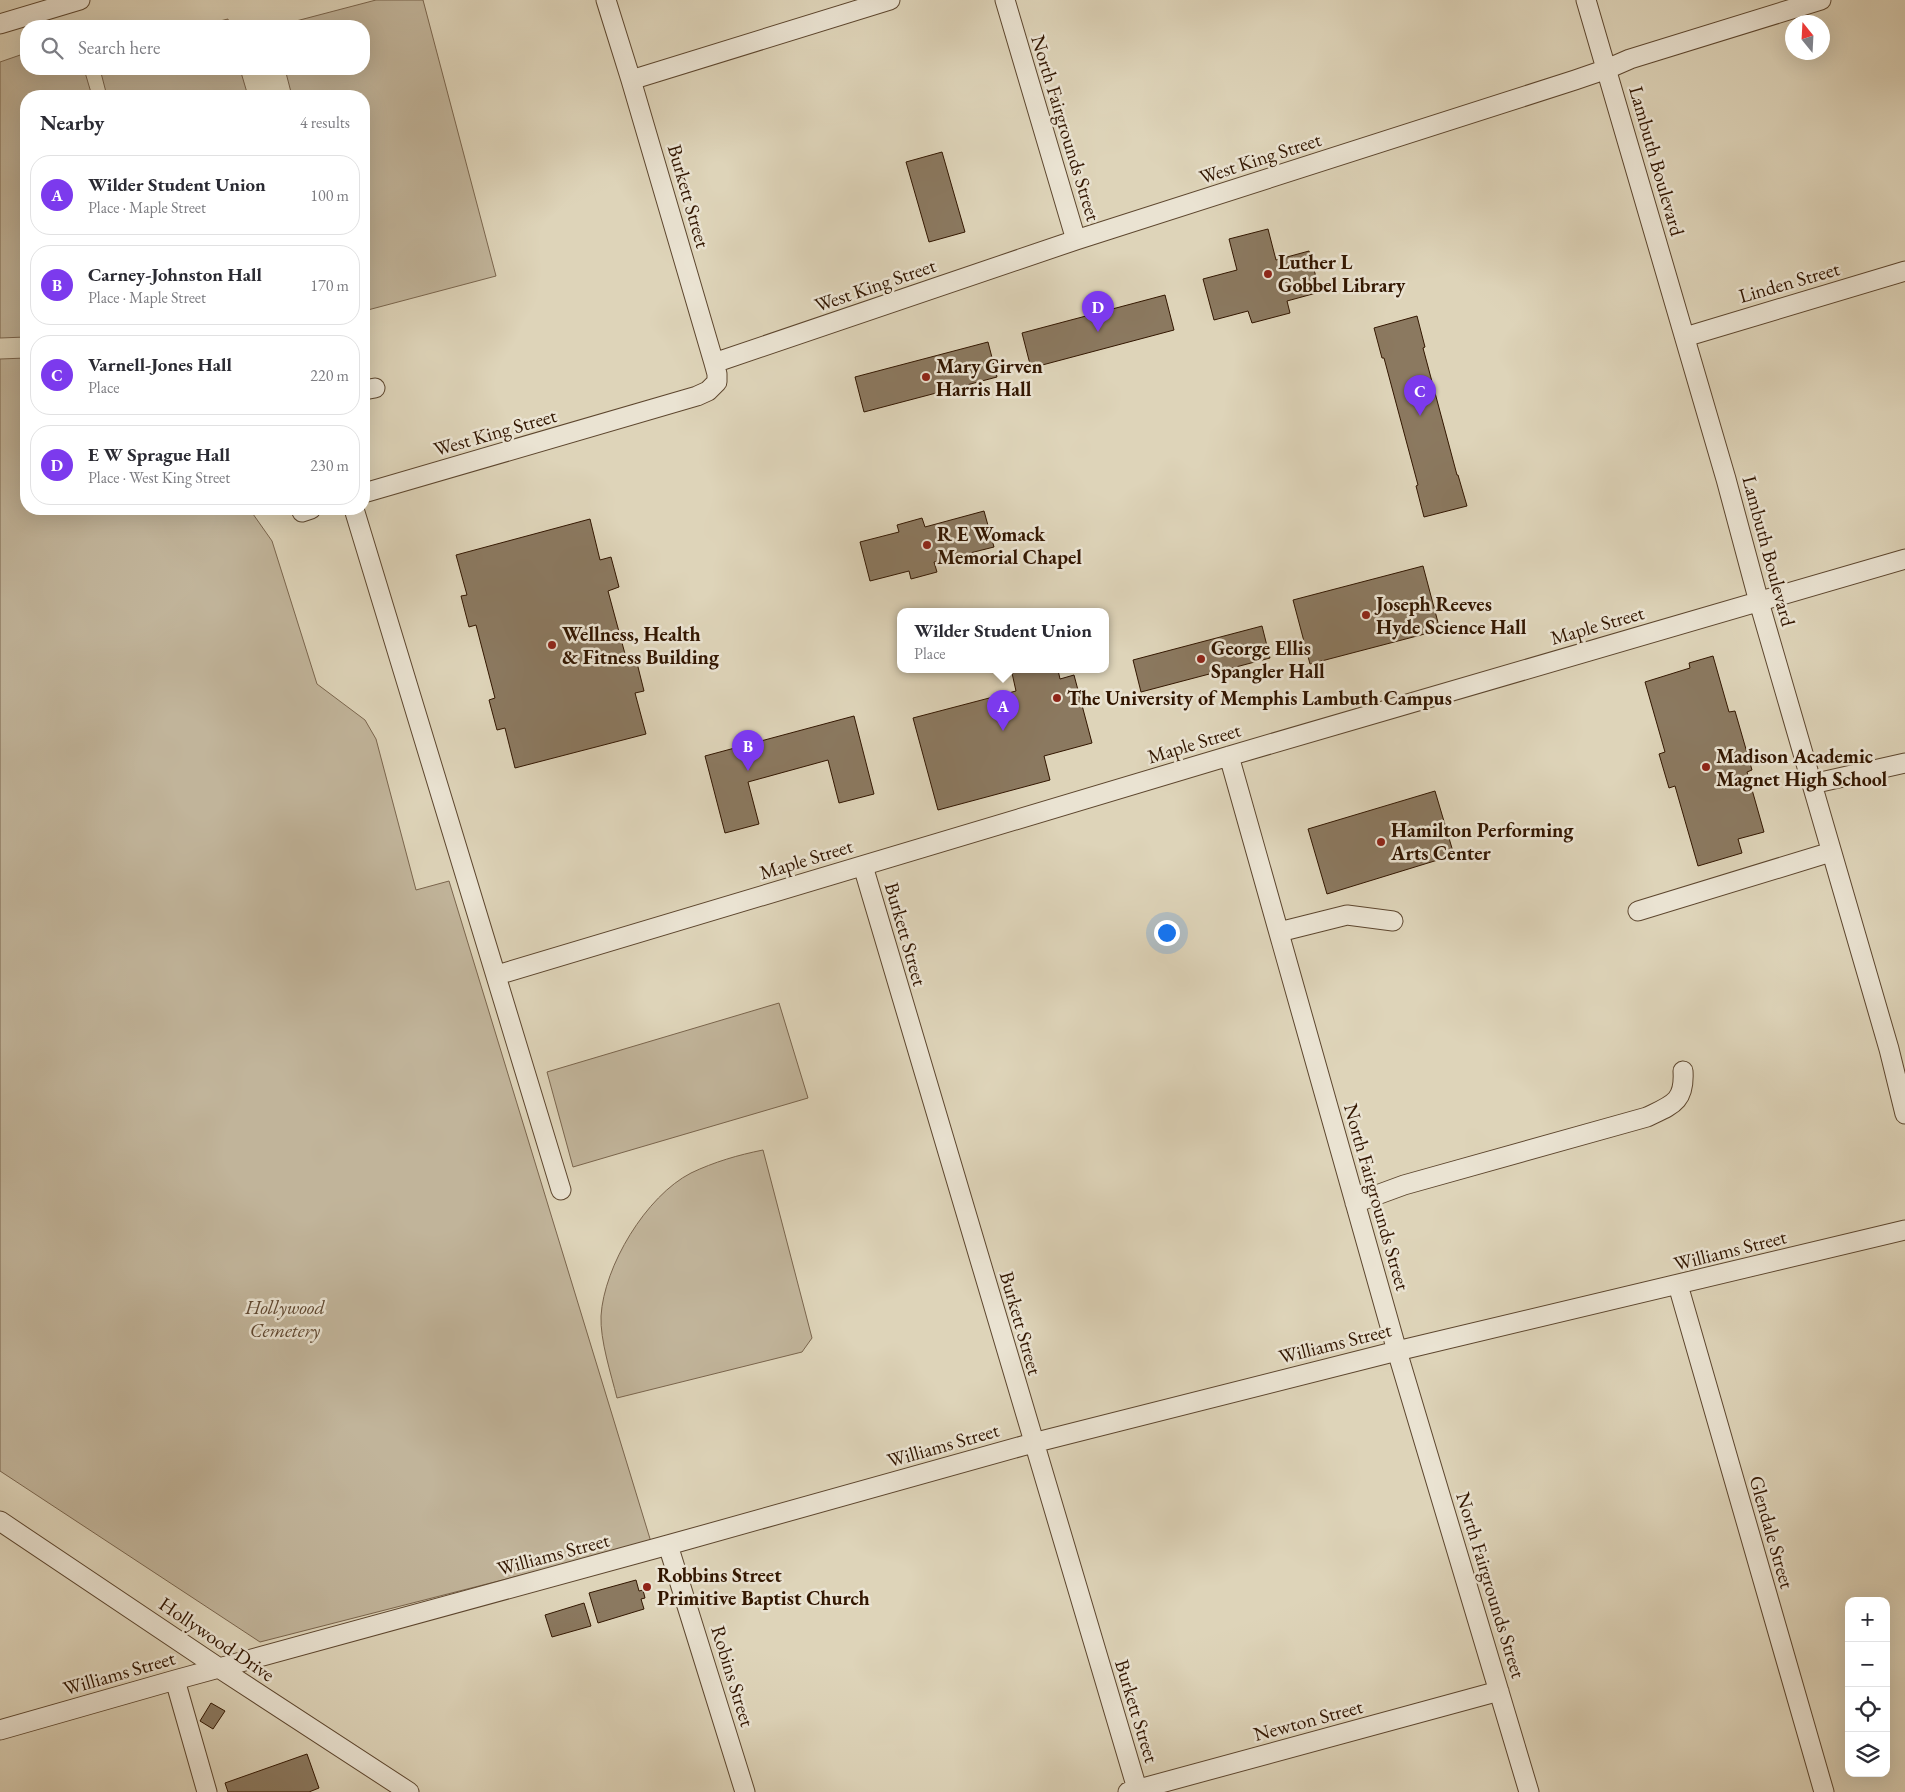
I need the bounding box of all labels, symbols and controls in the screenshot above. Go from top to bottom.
north arrow [1785,15,1830,60]
search box [20,20,370,75]
street label: North Fairgrounds Street [1025,32,1107,225]
icon: search [38,34,66,62]
text: Search here [78,35,160,60]
street label: Lambuth Boulevard [1623,83,1691,240]
text: Nearby [40,109,104,136]
text: 4 results [300,112,350,133]
street label: West King Street [1196,126,1325,190]
street label: Burkett Street [662,141,716,252]
text: Wilder Student Union [88,172,266,197]
text: A [51,185,63,206]
text: 100 m [310,185,349,206]
text: Place · Maple Street [88,197,206,218]
place label: Luther L Gobbel Library [1278,249,1406,298]
street label: West King Street [811,252,940,318]
street label: Linden Street [1736,255,1843,309]
text: Carney-Johnston Hall [88,262,262,287]
marker: Luther L Gobbel Library [1262,268,1274,280]
text: B [52,275,62,296]
text: 170 m [310,275,349,296]
text: Place · Maple Street [88,287,206,308]
pin: D [1082,291,1114,332]
text: Varnell-Jones Hall [88,352,232,377]
place label: Mary Girven Harris Hall [936,353,1043,402]
text: C [51,365,63,386]
text: 220 m [310,365,349,386]
marker: Mary Girven Harris Hall [920,371,932,383]
pin: C [1404,375,1436,416]
text: Place [88,377,120,398]
street label: West King Street [431,402,560,462]
text: E W Sprague Hall [88,442,230,467]
text: D [51,455,63,476]
text: 230 m [310,455,349,476]
text: Place · West King Street [88,467,230,488]
street label: Lambuth Boulevard [1736,473,1802,630]
place label: R E Womack Memorial Chapel [937,521,1082,570]
marker: R E Womack Memorial Chapel [921,539,933,551]
place label: Joseph Reeves Hyde Science Hall [1374,591,1527,640]
street label: Maple Street [1547,599,1648,651]
popup [897,608,1109,673]
marker: Joseph Reeves Hyde Science Hall [1360,609,1372,621]
text: Wilder Student Union [914,618,1092,643]
place label: Wellness, Health & Fitness Building [562,621,720,670]
place label: George Ellis Spangler Hall [1211,635,1325,684]
marker: Wellness, Health & Fitness Building [546,639,558,651]
text: Place [914,643,946,664]
marker: George Ellis Spangler Hall [1195,653,1207,665]
place label: The University of Memphis Lambuth Campus [1067,685,1452,711]
pin: A [987,690,1019,731]
marker: The University of Memphis Lambuth Campus [1051,692,1063,704]
street label: Maple Street [1144,716,1244,770]
pin: B [732,730,764,771]
place label: Madison Academic Magnet High School [1716,743,1888,792]
marker: Madison Academic Magnet High School [1700,761,1712,773]
place label: Hamilton Performing Arts Center [1390,817,1574,866]
street label: Maple Street [756,832,856,886]
marker: Hamilton Performing Arts Center [1375,836,1387,848]
street label: Burkett Street [879,879,933,990]
your location [1154,920,1180,946]
street label: North Fairgrounds Street [1338,1101,1416,1294]
street label: Williams Street [1671,1223,1790,1277]
street label: Burkett Street [994,1268,1048,1379]
park label: Hollywood Cemetery [244,1294,325,1343]
street label: Williams Street [1276,1316,1395,1370]
street label: Williams Street [884,1416,1003,1473]
street label: Glendale Street [1743,1472,1801,1592]
street label: North Fairgrounds Street [1450,1489,1532,1682]
street label: Williams Street [494,1526,613,1581]
place label: Robbins Street Primitive Baptist Church [657,1562,870,1611]
marker: Robbins Street Primitive Baptist Church [641,1581,653,1593]
street label: Hollywood Drive [154,1591,280,1687]
map controls [1845,1597,1890,1777]
button: + [1845,1597,1890,1642]
street label: Robins Street [705,1622,761,1730]
button: − [1845,1642,1890,1687]
street label: Williams Street [60,1644,179,1701]
street label: Burkett Street [1109,1656,1165,1766]
button: locate [1845,1687,1890,1732]
street label: Newton Street [1251,1693,1366,1747]
button: layers [1845,1732,1890,1777]

